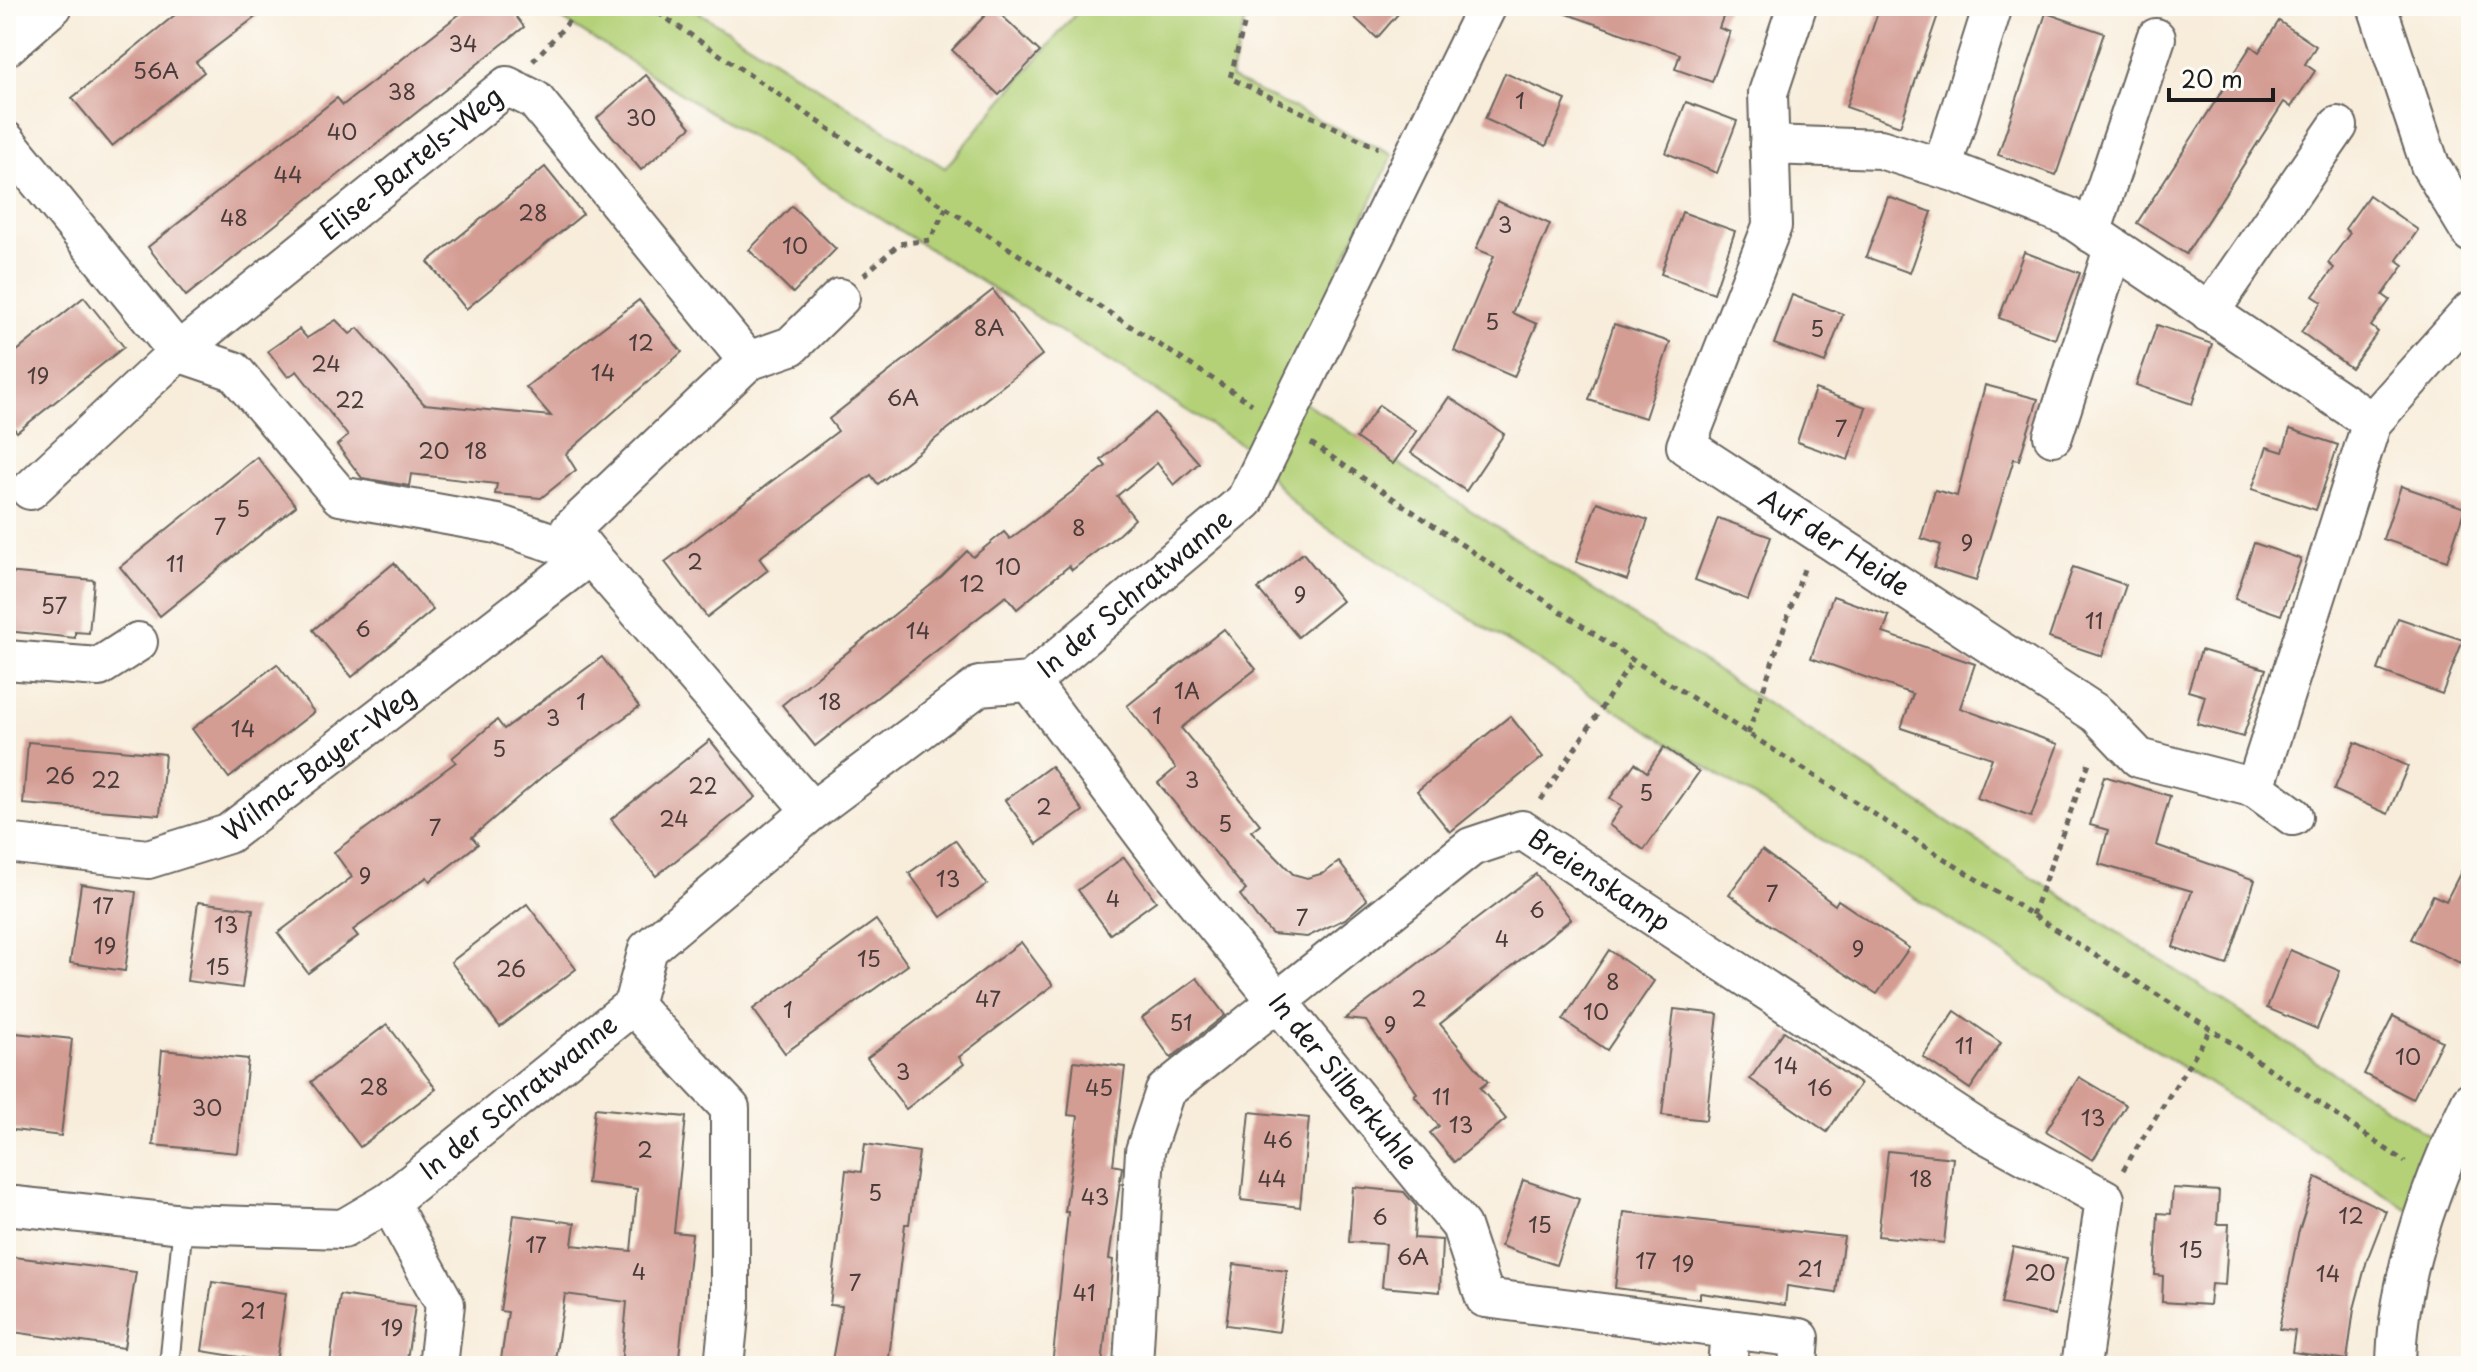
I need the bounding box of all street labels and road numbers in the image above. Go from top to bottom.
street label: Elise-Bartels-Weg [310,76,510,249]
street label: Auf der Heide [1752,478,1918,605]
street label: In der Schratwanne [1028,499,1240,686]
street label: Wilma-Bayer-Weg [213,675,424,850]
street label: Breienskamp [1521,818,1679,940]
street label: In der Silberkuhle [1260,984,1429,1178]
street label: In der Schratwanne [410,1004,625,1188]

